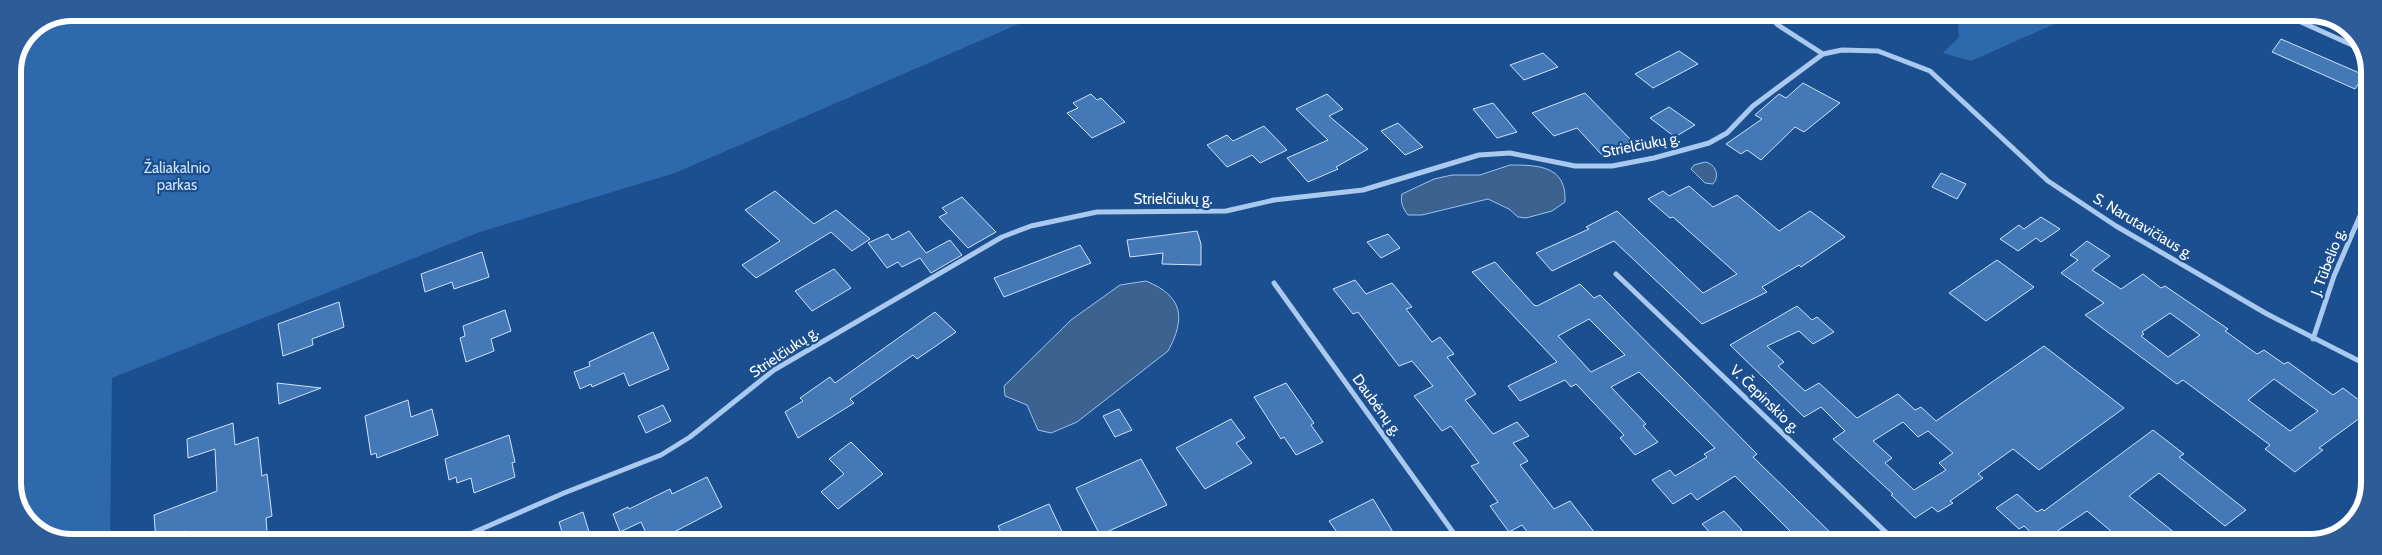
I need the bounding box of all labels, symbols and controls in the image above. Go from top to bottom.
street label: Strielčiukų g. [1600,129,1682,161]
park label: Žaliakalnio parkas [144,158,210,194]
street label: S. Narutavičiaus g. [2090,189,2196,263]
street label: Strielčiukų g. [1133,190,1213,208]
street label: J. Tūbelio g. [2306,226,2349,299]
street label: Strielčiukų g. [746,322,822,382]
street label: V. Čepinskio g. [1726,360,1804,437]
street label: Daubėnų g. [1349,371,1405,439]

